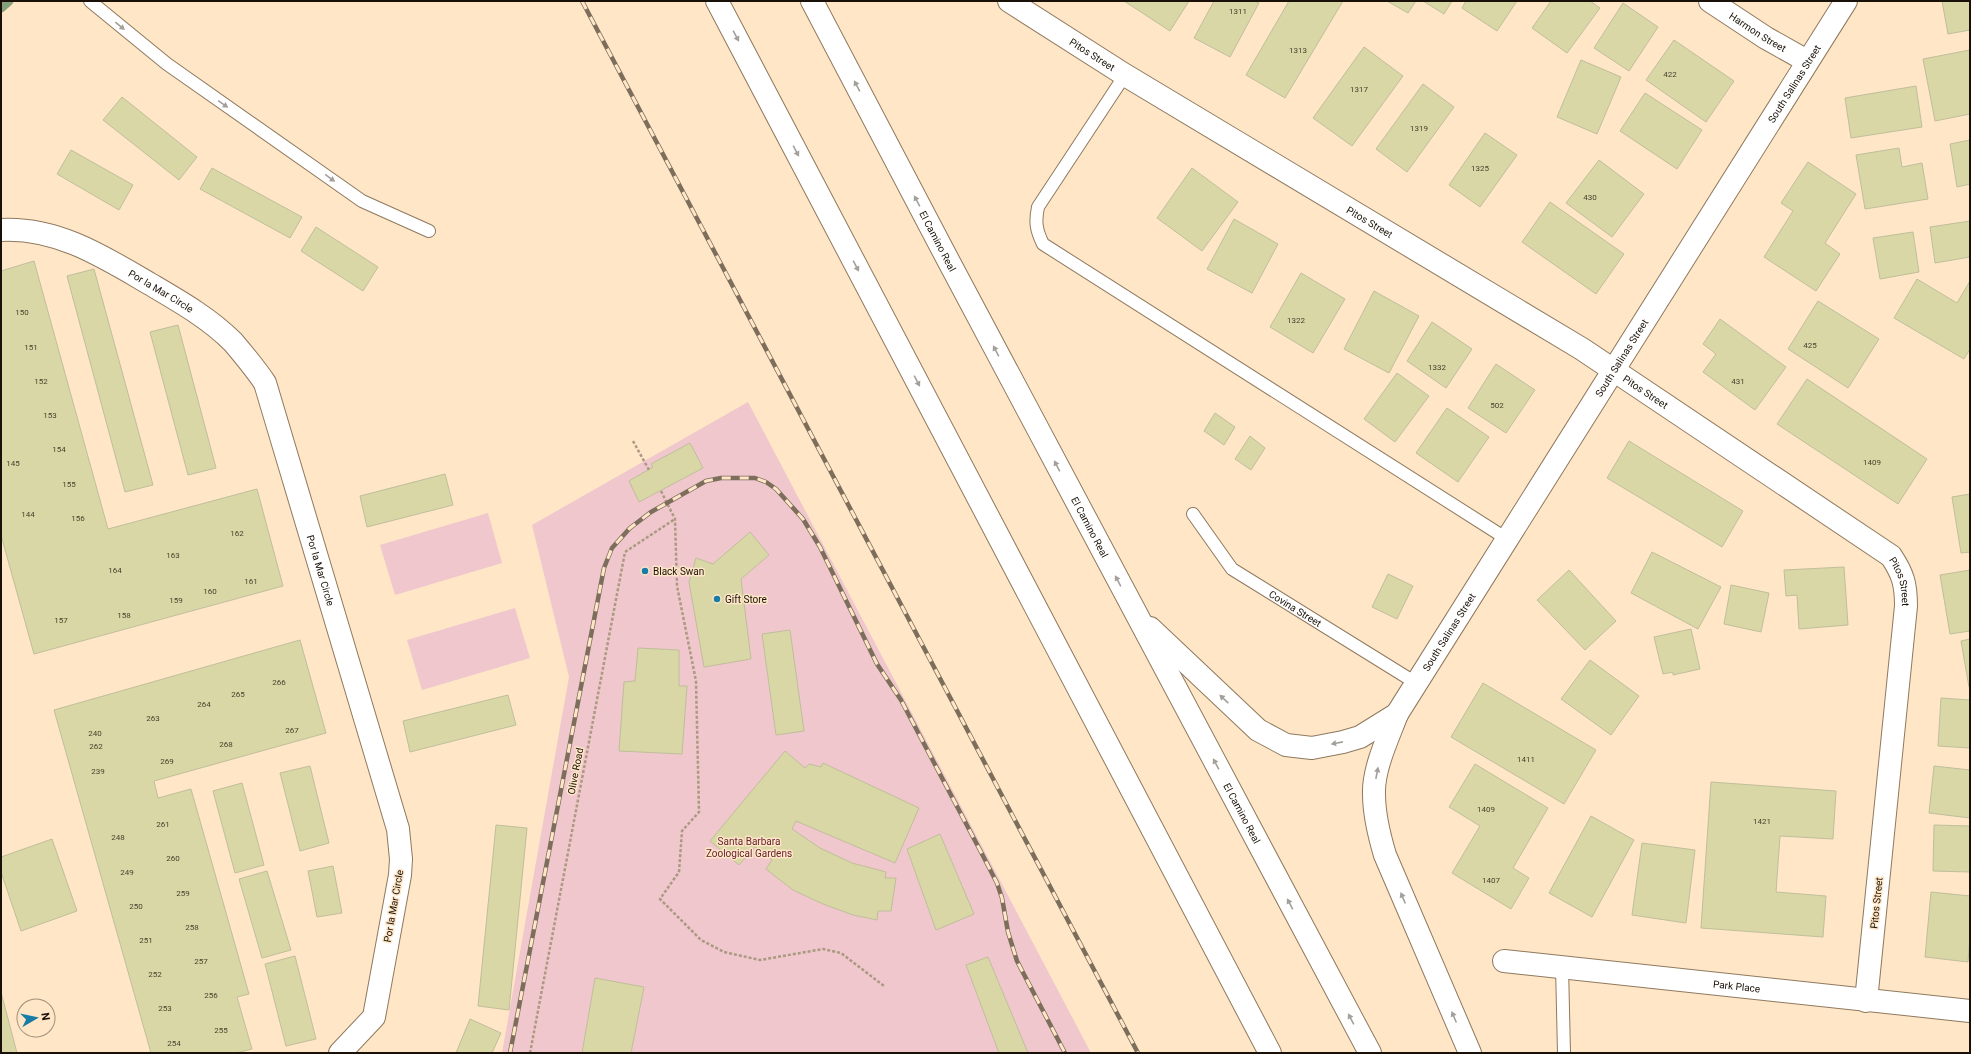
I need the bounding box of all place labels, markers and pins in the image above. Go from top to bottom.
marker: Black Swan [640,566,650,576]
place label: Black Swan [653,566,704,577]
marker: Gift Store [712,594,722,604]
place label: Gift Store [725,594,767,605]

